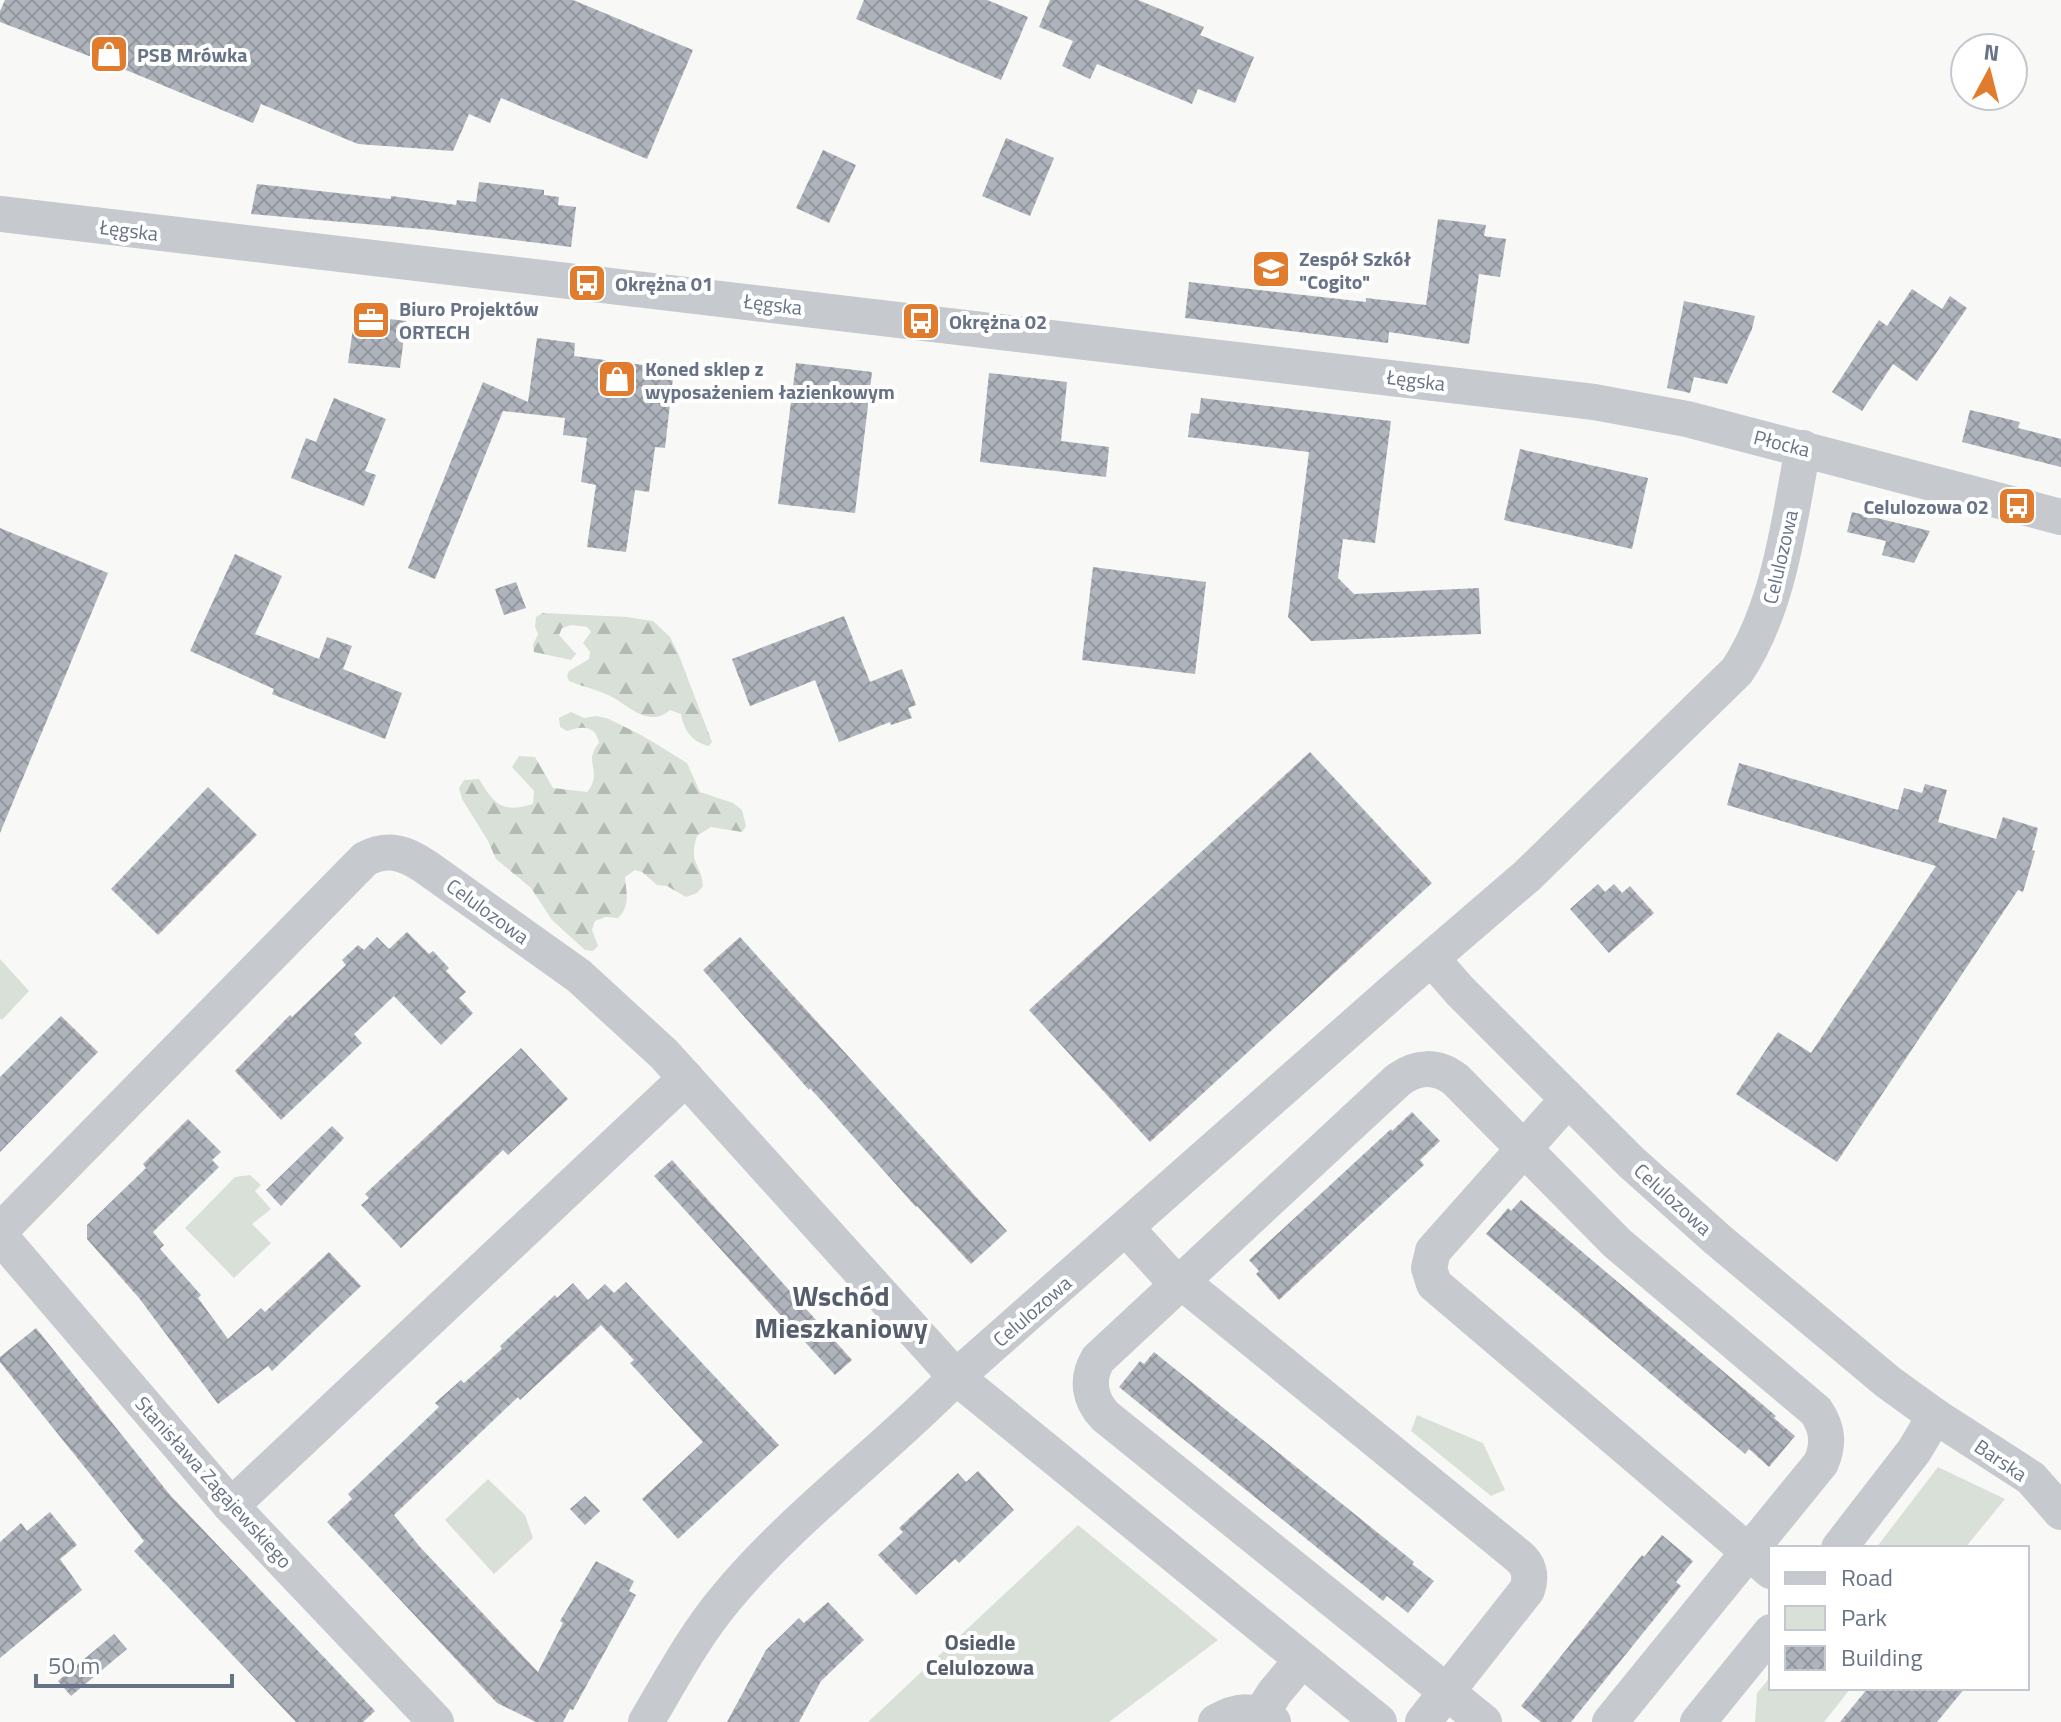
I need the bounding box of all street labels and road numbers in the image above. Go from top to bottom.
street label: Łęgska [97,211,160,249]
street label: Łęgska [741,285,804,323]
street label: Łęgska [1384,361,1447,399]
street label: Płocka [1751,421,1813,465]
street label: Celulozowa [1754,507,1806,607]
street label: Celulozowa [440,870,536,952]
street label: Celulozowa [1627,1155,1719,1243]
street label: Celulozowa [986,1268,1078,1354]
street label: Stanisława Zagajewskiego [128,1389,300,1575]
street label: Barska [1968,1431,2034,1489]

